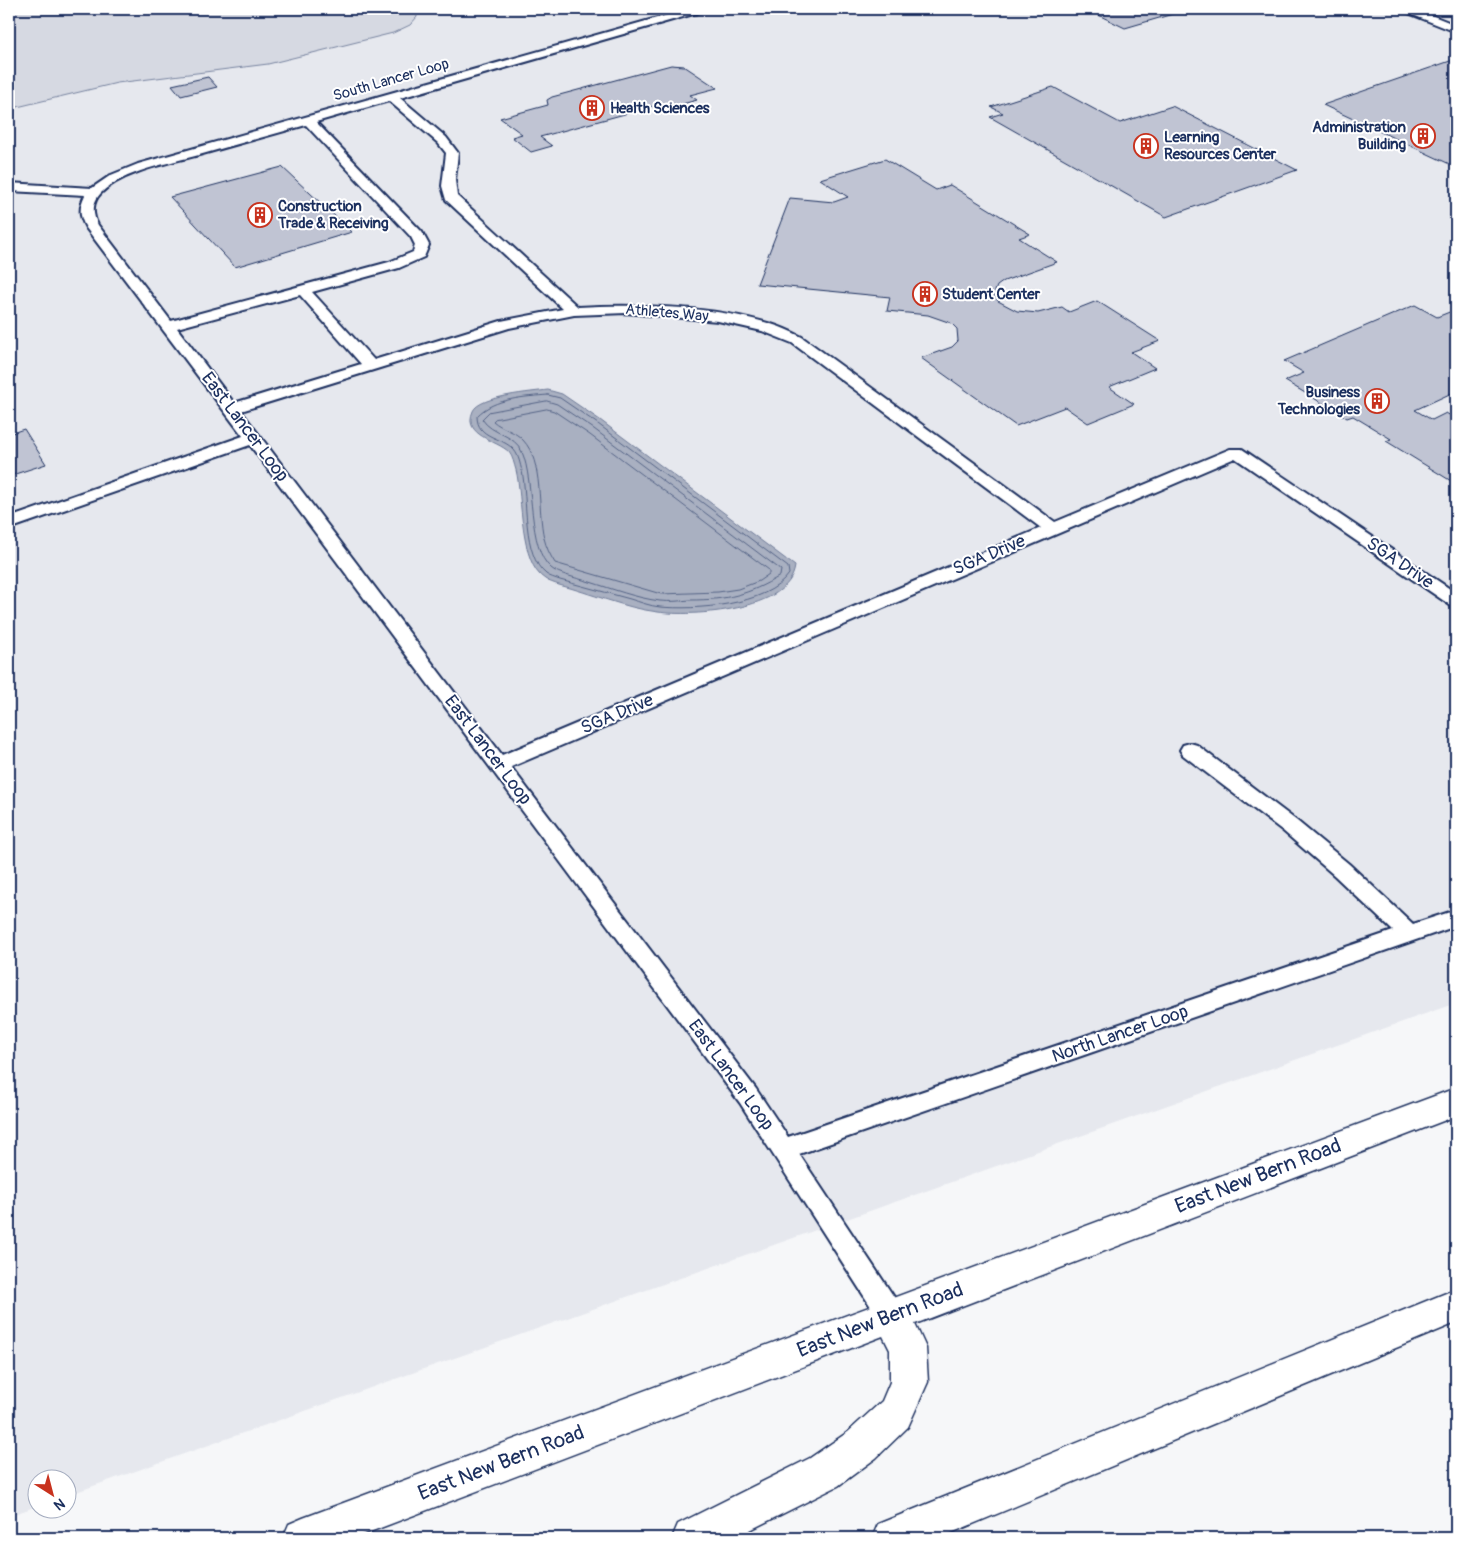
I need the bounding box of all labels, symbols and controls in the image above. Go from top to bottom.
street label: South Lancer Loop [331,54,451,106]
building icon: Health Sciences [579,95,605,121]
place label: Health Sciences [610,99,710,118]
place label: Administration Building [1312,118,1407,154]
building icon: Administration Building [1410,123,1436,149]
place label: Learning Resources Center [1164,128,1277,164]
building icon: Learning Resources Center [1133,133,1159,159]
place label: Construction Trade & Receiving [277,197,389,233]
building icon: Construction Trade & Receiving [247,202,273,228]
building icon: Student Center [912,281,938,307]
place label: Student Center [942,285,1041,304]
street label: Athletes Way [625,300,710,326]
street label: East Lancer Loop [196,368,294,486]
place label: Business Technologies [1277,383,1360,419]
building icon: Business Technologies [1364,388,1390,414]
street label: SGA Drive [949,529,1029,581]
street label: SGA Drive [1362,532,1438,594]
street label: SGA Drive [577,688,657,740]
street label: East Lancer Loop [439,691,537,809]
street label: North Lancer Loop [1049,1000,1191,1068]
street label: East Lancer Loop [683,1015,779,1135]
street label: East New Bern Road [1171,1132,1345,1220]
street label: East New Bern Road [793,1276,967,1364]
street label: East New Bern Road [414,1419,588,1507]
north arrow [28,1470,78,1520]
text: N [51,1494,68,1514]

